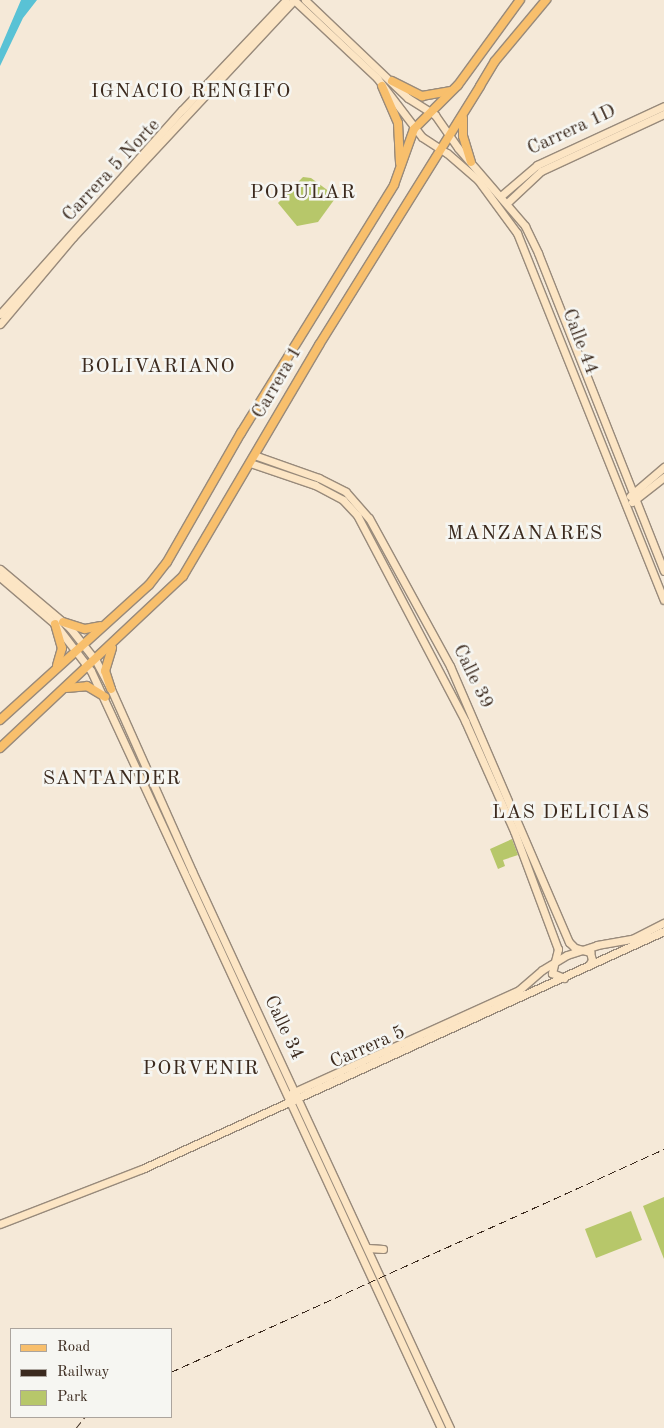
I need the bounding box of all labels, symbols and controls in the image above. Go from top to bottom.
district label: IGNACIO RENGIFO [89,80,293,104]
street label: Carrera 1D [524,101,620,161]
street label: Carrera 5 Norte [58,115,166,227]
district label: POPULAR [249,181,357,205]
street label: Calle 44 [556,306,602,378]
street label: Carrera 1 [248,343,308,423]
district label: BOLIVARIANO [79,355,237,379]
district label: MANZANARES [446,522,604,546]
street label: Calle 39 [447,641,497,713]
district label: SANTANDER [42,767,182,791]
district label: LAS DELICIAS [490,801,652,825]
street label: Calle 34 [258,992,308,1064]
street label: Carrera 5 [327,1021,409,1075]
district label: PORVENIR [142,1057,260,1081]
legend [10,1328,172,1418]
text: Road [57,1340,90,1355]
text: Railway [57,1365,110,1380]
text: Park [57,1390,88,1405]

